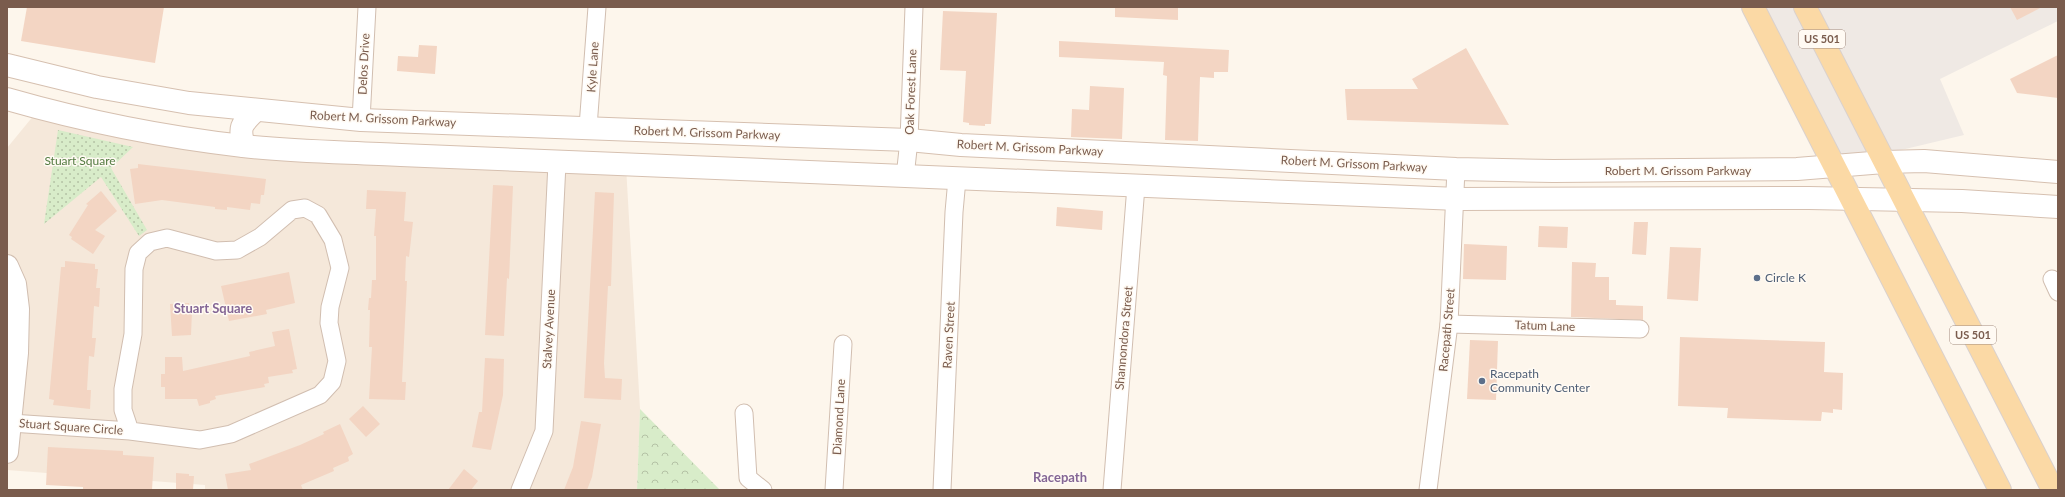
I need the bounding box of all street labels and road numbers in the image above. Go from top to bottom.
road number: US 501 [1799,30,1845,48]
street label: Delos Drive [354,33,373,95]
street label: Kyle Lane [583,41,602,93]
street label: Oak Forest Lane [902,49,919,135]
street label: Robert M. Grissom Parkway [309,107,457,130]
street label: Robert M. Grissom Parkway [633,122,781,143]
street label: Robert M. Grissom Parkway [956,136,1104,159]
street label: Robert M. Grissom Parkway [1280,152,1428,175]
street label: Robert M. Grissom Parkway [1605,163,1752,178]
street label: Shannondora Street [1111,285,1136,391]
street label: Racepath Street [1435,287,1458,372]
street label: Stalvey Avenue [539,289,558,369]
street label: Raven Street [939,300,958,369]
street label: Tatum Lane [1514,317,1576,334]
road number: US 501 [1950,326,1996,344]
street label: Diamond Lane [829,379,848,455]
street label: Stuart Square Circle [19,415,124,438]

